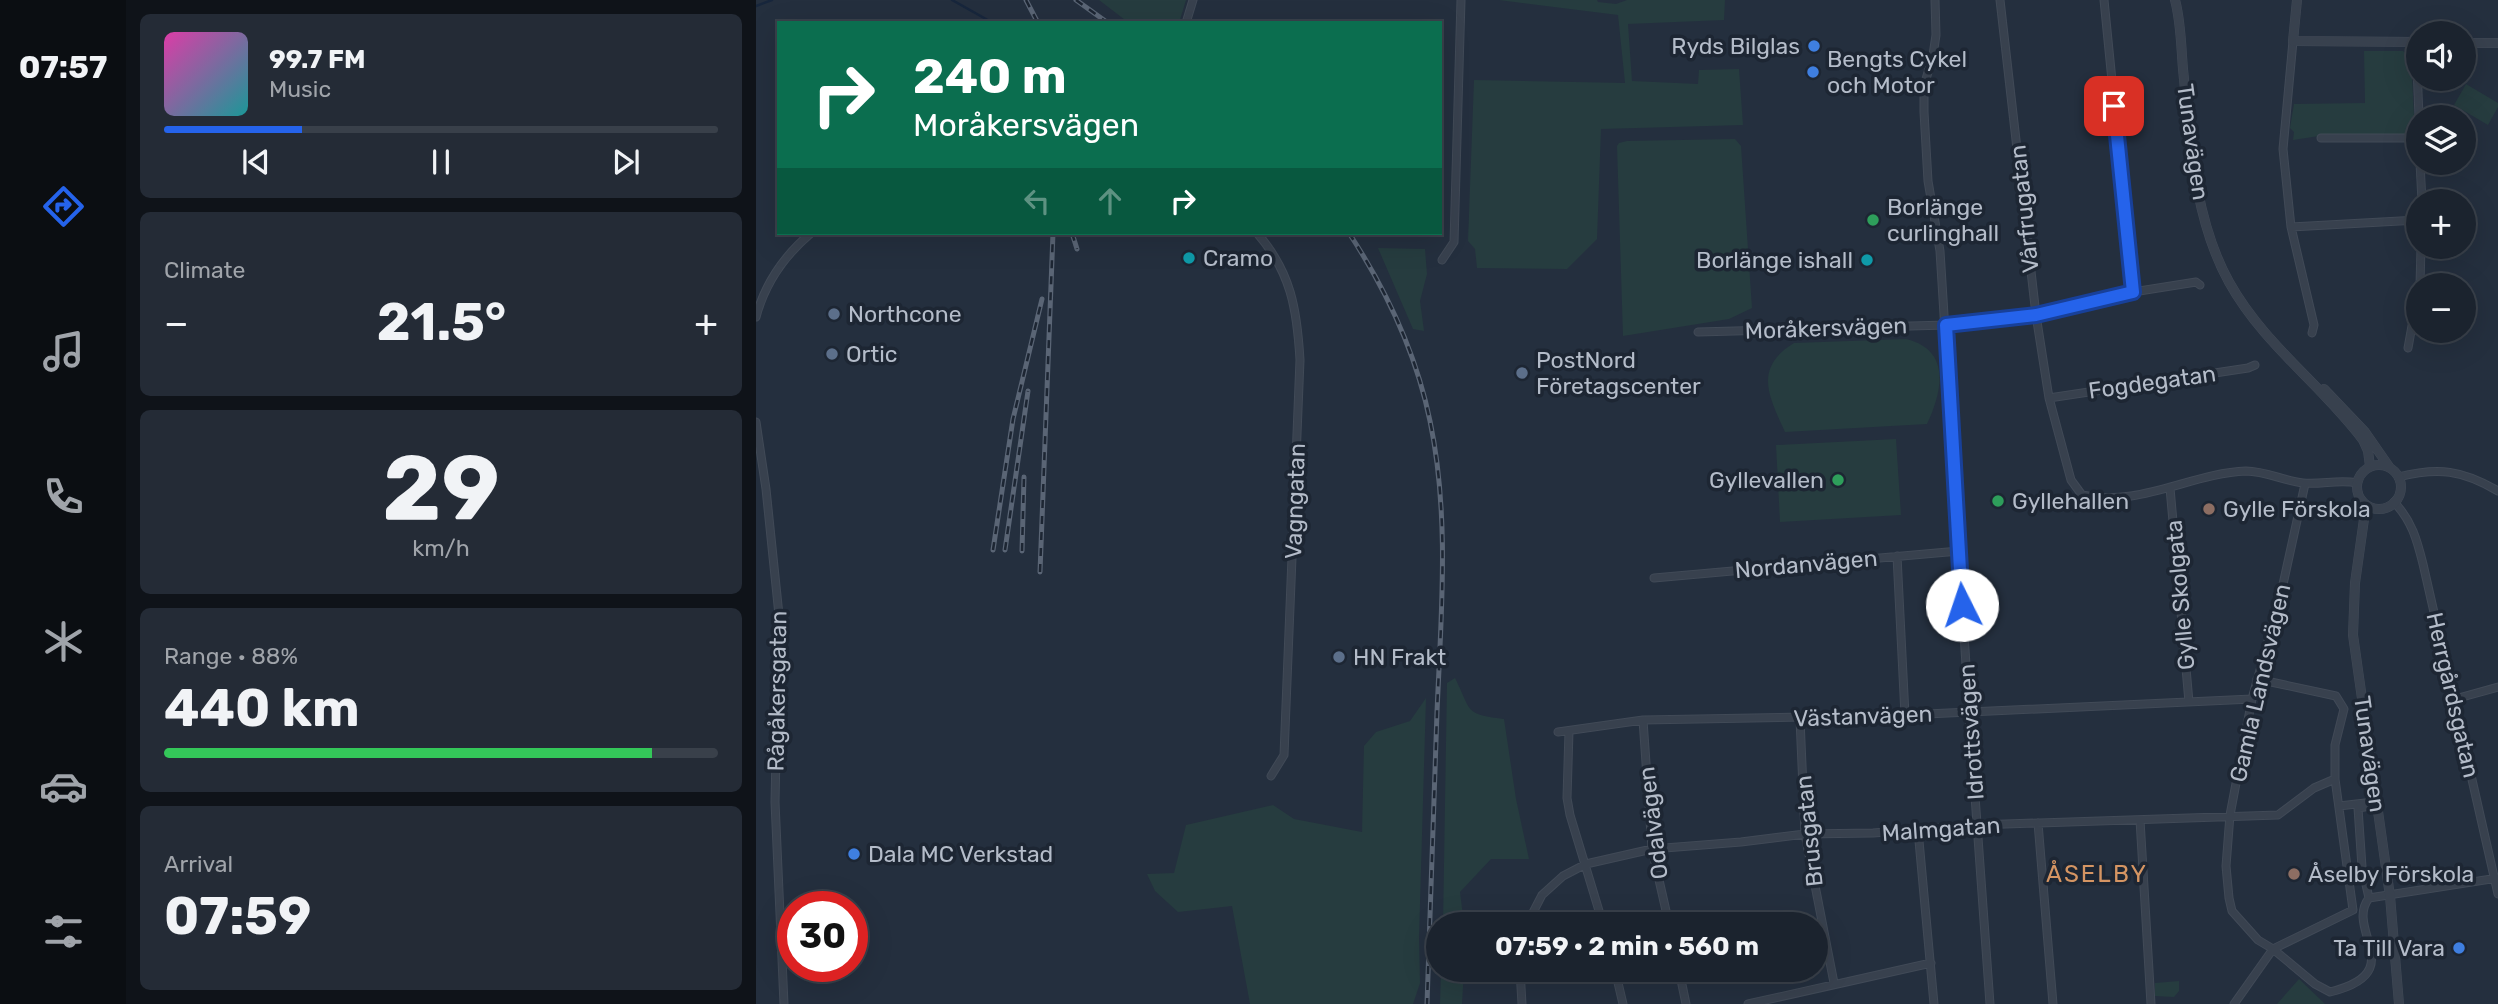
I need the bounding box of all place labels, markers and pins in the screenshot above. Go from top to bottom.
place label: Ryds Bilglas [1671,32,1800,60]
marker: Ryds Bilglas [1806,38,1822,54]
place label: Bengts Cykel och Motor [1827,45,1967,99]
marker: Bengts Cykel och Motor [1805,64,1821,80]
pin [2084,76,2144,136]
place label: Borlänge curlinghall [1887,193,1999,247]
marker: Borlänge curlinghall [1865,212,1881,228]
place label: Cramo [1203,244,1273,272]
place label: Borlänge ishall [1696,246,1853,274]
marker: Cramo [1181,250,1197,266]
marker: Borlänge ishall [1859,252,1875,268]
place label: Northcone [848,300,962,328]
marker: Northcone [826,306,842,322]
place label: Ortic [846,340,898,368]
marker: Ortic [824,346,840,362]
place label: PostNord Företagscenter [1536,346,1701,400]
marker: PostNord Företagscenter [1514,365,1530,381]
place label: Gyllevallen [1709,466,1824,494]
marker: Gyllevallen [1830,472,1846,488]
place label: Gyllehallen [2012,487,2129,515]
marker: Gyllehallen [1990,493,2006,509]
place label: Gylle Förskola [2223,495,2371,523]
marker: Gylle Förskola [2201,501,2217,517]
place label: HN Frakt [1353,643,1446,671]
marker: HN Frakt [1331,649,1347,665]
place label: Dala MC Verkstad [868,840,1053,868]
marker: Dala MC Verkstad [846,846,862,862]
place label: Åselby Förskola [2308,860,2474,888]
marker: Åselby Förskola [2286,866,2302,882]
place label: Ta Till Vara [2333,934,2445,962]
marker: Ta Till Vara [2451,940,2467,956]

